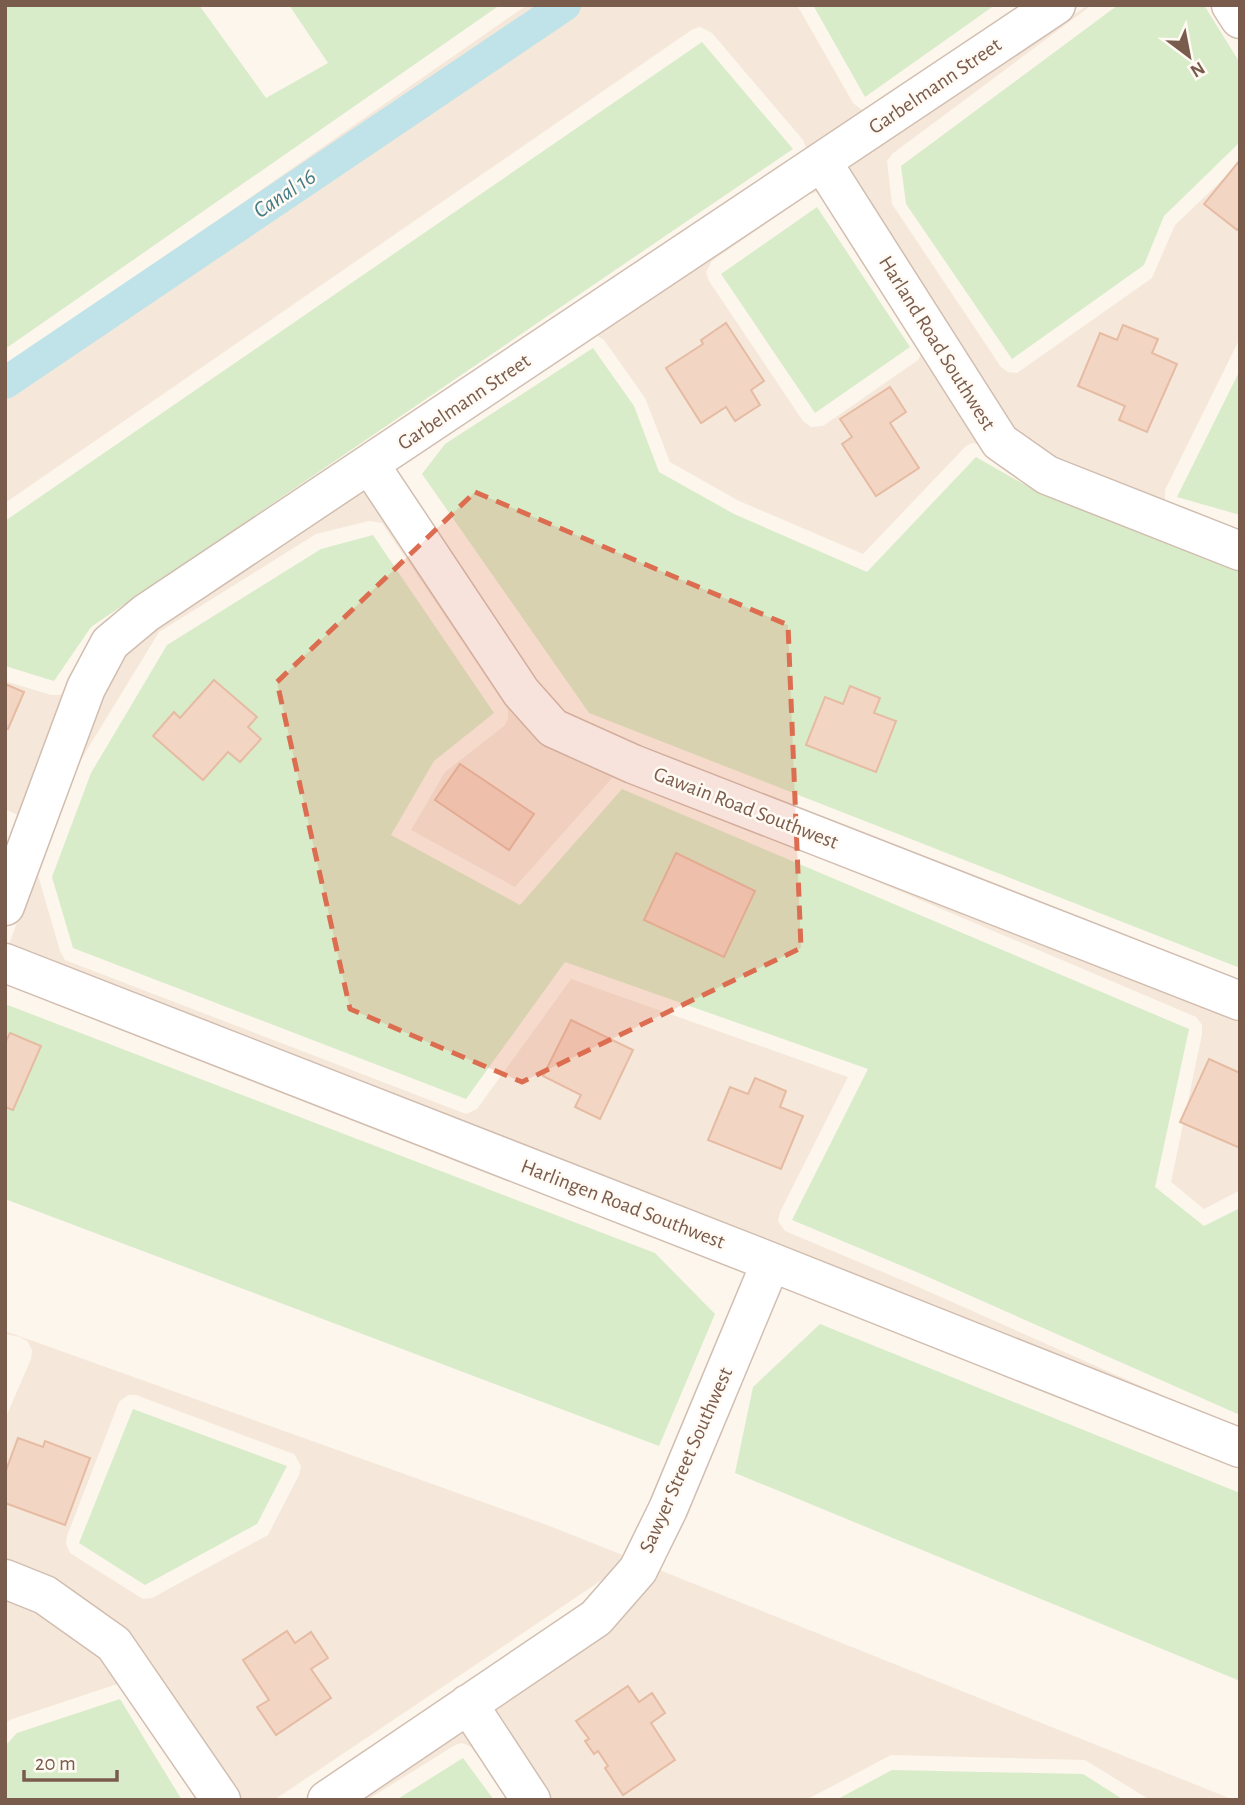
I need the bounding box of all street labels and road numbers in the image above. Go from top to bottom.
street label: Garbelmann Street [865,34,1005,138]
street label: Harland Road Southwest [875,252,999,434]
street label: Garbelmann Street [394,350,534,454]
street label: Gawain Road Southwest [651,763,841,853]
street label: Harlingen Road Southwest [518,1155,728,1253]
street label: Sawyer Street Southwest [636,1364,736,1556]

